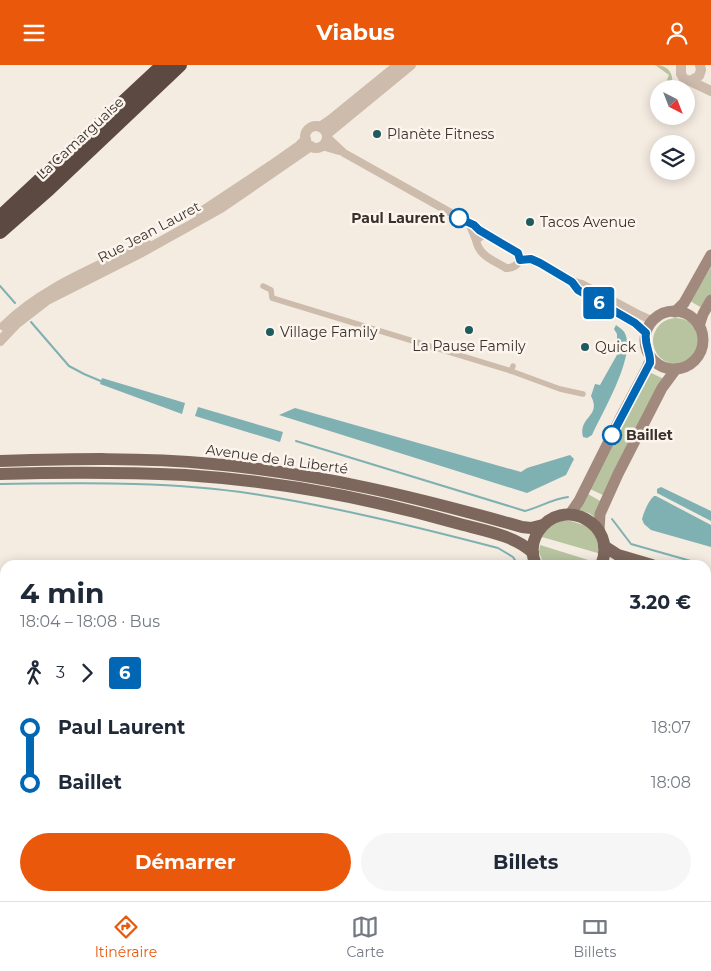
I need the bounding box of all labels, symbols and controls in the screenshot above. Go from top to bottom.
icon: menu [20,19,48,47]
text: Viabus [316,19,395,46]
icon: person [663,19,691,47]
north arrow [650,80,695,125]
map controls [650,80,695,180]
street label: La Camarguaise [32,93,128,183]
place label: Planète Fitness [387,125,494,143]
marker: Planète Fitness [371,128,383,140]
button: layers [650,135,695,180]
street label: Rue Jean Lauret [95,197,204,267]
marker: Paul Laurent [449,208,469,228]
place label: Paul Laurent [351,209,445,227]
place label: Tacos Avenue [540,213,636,231]
marker: Tacos Avenue [524,216,536,228]
line badge: 6 [583,287,615,319]
text: 6 [593,292,605,314]
place label: Village Family [280,323,378,341]
marker: La Pause Family [463,324,475,336]
marker: Village Family [264,326,276,338]
place label: La Pause Family [412,337,526,355]
place label: Quick [595,338,637,356]
marker: Quick [579,341,591,353]
marker: Baillet [602,425,622,445]
place label: Baillet [626,426,673,444]
street label: Avenue de la Liberté [205,440,349,478]
text: 4 min [20,576,104,610]
text: 3.20 € [630,591,691,614]
text: 18:04 – 18:08 · Bus [20,612,160,631]
icon: walk [20,659,48,687]
icon: forward [73,659,101,687]
text: 6 [119,662,131,684]
text: 3 [56,663,65,682]
text: Paul Laurent [58,716,185,739]
text: 18:07 [652,718,691,737]
text: Baillet [58,771,122,794]
text: 18:08 [651,773,691,792]
button: Démarrer [20,833,351,891]
button: Billets [361,833,691,891]
tab: Itinéraire [95,913,157,961]
tab: Carte [346,913,384,961]
tab: Billets [574,913,616,961]

